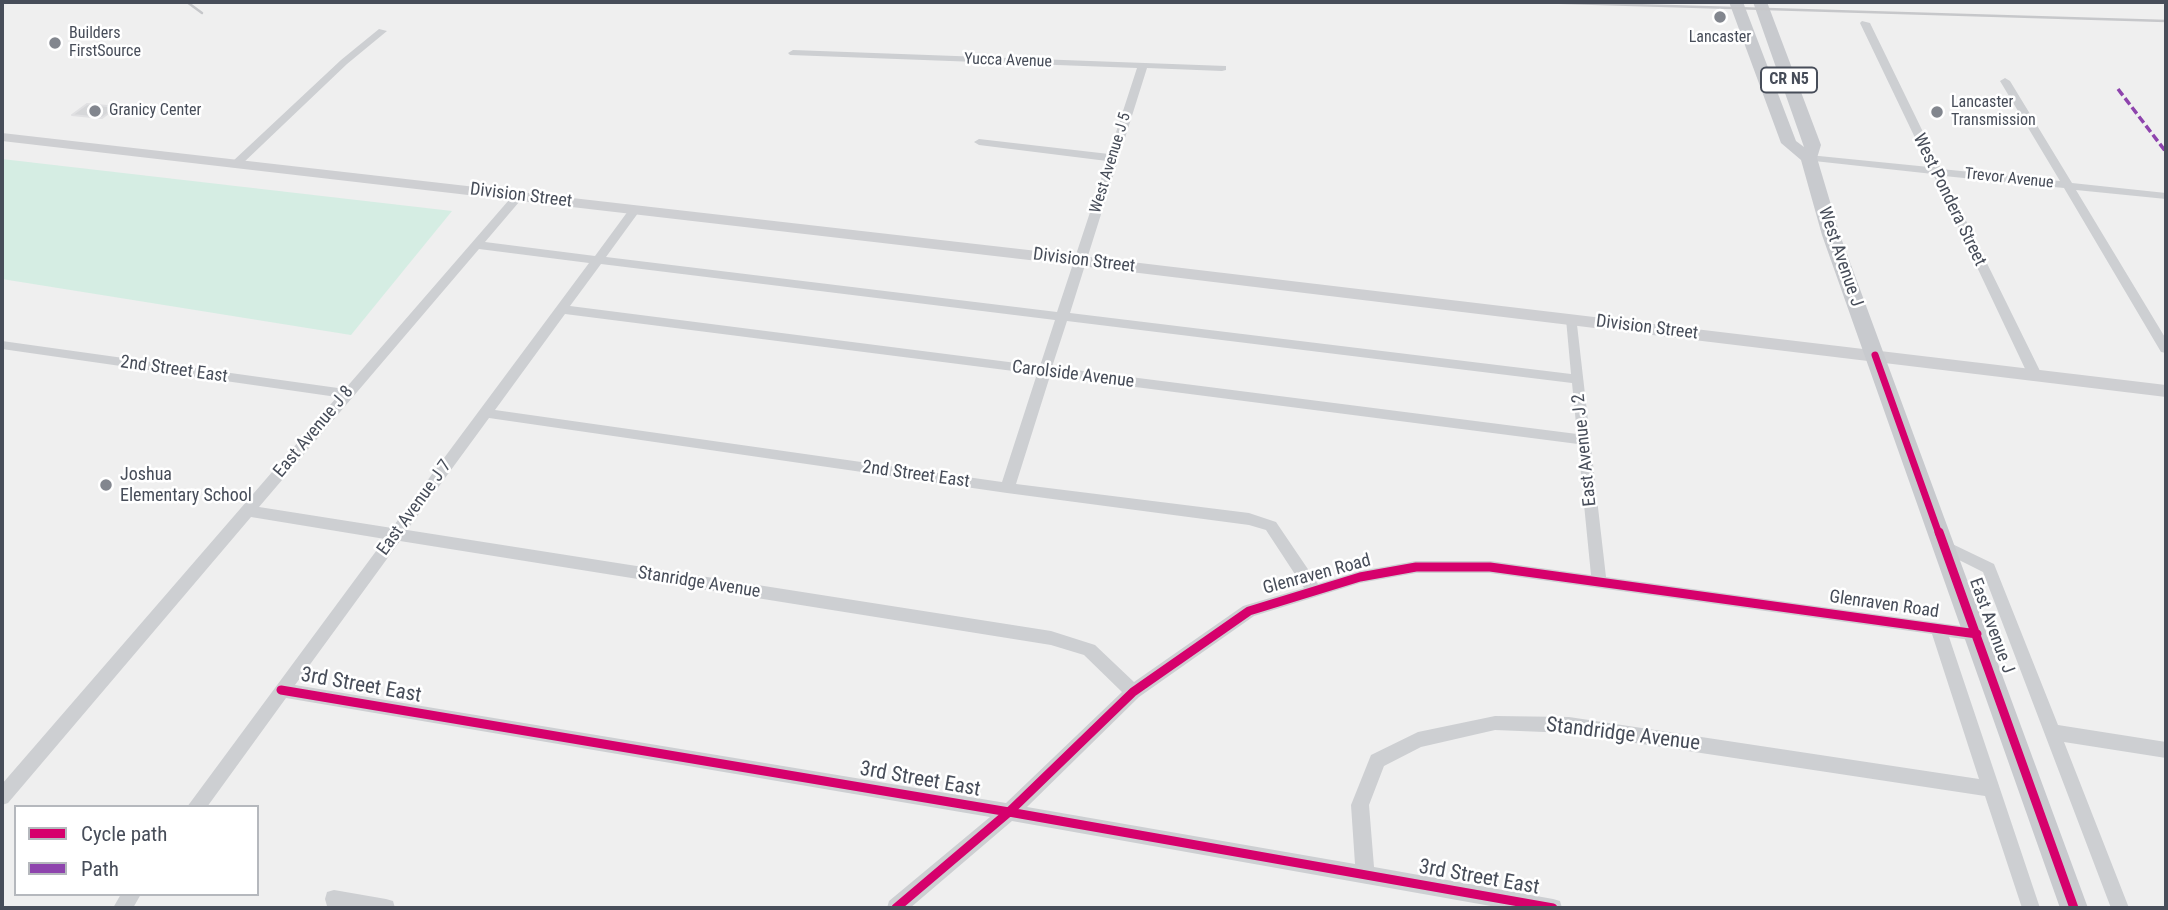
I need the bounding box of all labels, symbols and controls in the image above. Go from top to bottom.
marker: Lancaster [1712,9,1728,25]
place label: Builders FirstSource [69,24,141,62]
place label: Lancaster [1689,28,1751,48]
marker: Builders FirstSource [47,35,63,51]
street label: Yucca Avenue [964,50,1052,72]
road number: CR N5 [1761,68,1817,92]
place label: Lancaster Transmission [1951,93,2036,131]
place label: Granicy Center [109,101,201,121]
marker: Granicy Center [87,103,103,119]
marker: Lancaster Transmission [1929,104,1945,120]
street label: West Avenue J 5 [1087,110,1135,216]
street label: West Pondera Street [1908,130,1990,270]
street label: Trevor Avenue [1964,165,2054,193]
street label: Division Street [469,179,573,213]
street label: West Avenue J [1813,204,1867,310]
street label: Division Street [1032,244,1136,278]
street label: Division Street [1595,311,1699,345]
street label: 2nd Street East [119,352,229,388]
street label: Carolside Avenue [1011,357,1135,393]
street label: East Avenue J 8 [269,382,359,482]
street label: East Avenue J 2 [1568,393,1602,507]
street label: East Avenue J 7 [373,456,457,560]
street label: 2nd Street East [861,457,971,493]
place label: Joshua Elementary School [120,464,252,506]
marker: Joshua Elementary School [98,477,114,493]
street label: Glenraven Road [1261,550,1373,600]
street label: Stanridge Avenue [636,563,762,603]
street label: East Avenue J [1964,575,2018,677]
street label: Glenraven Road [1828,587,1940,623]
street label: 3rd Street East [299,663,423,709]
street label: Standridge Avenue [1545,713,1701,757]
street label: 3rd Street East [858,757,982,803]
legend [14,805,259,896]
text: Cycle path [81,822,167,846]
street label: 3rd Street East [1417,855,1541,901]
text: Path [81,857,119,881]

